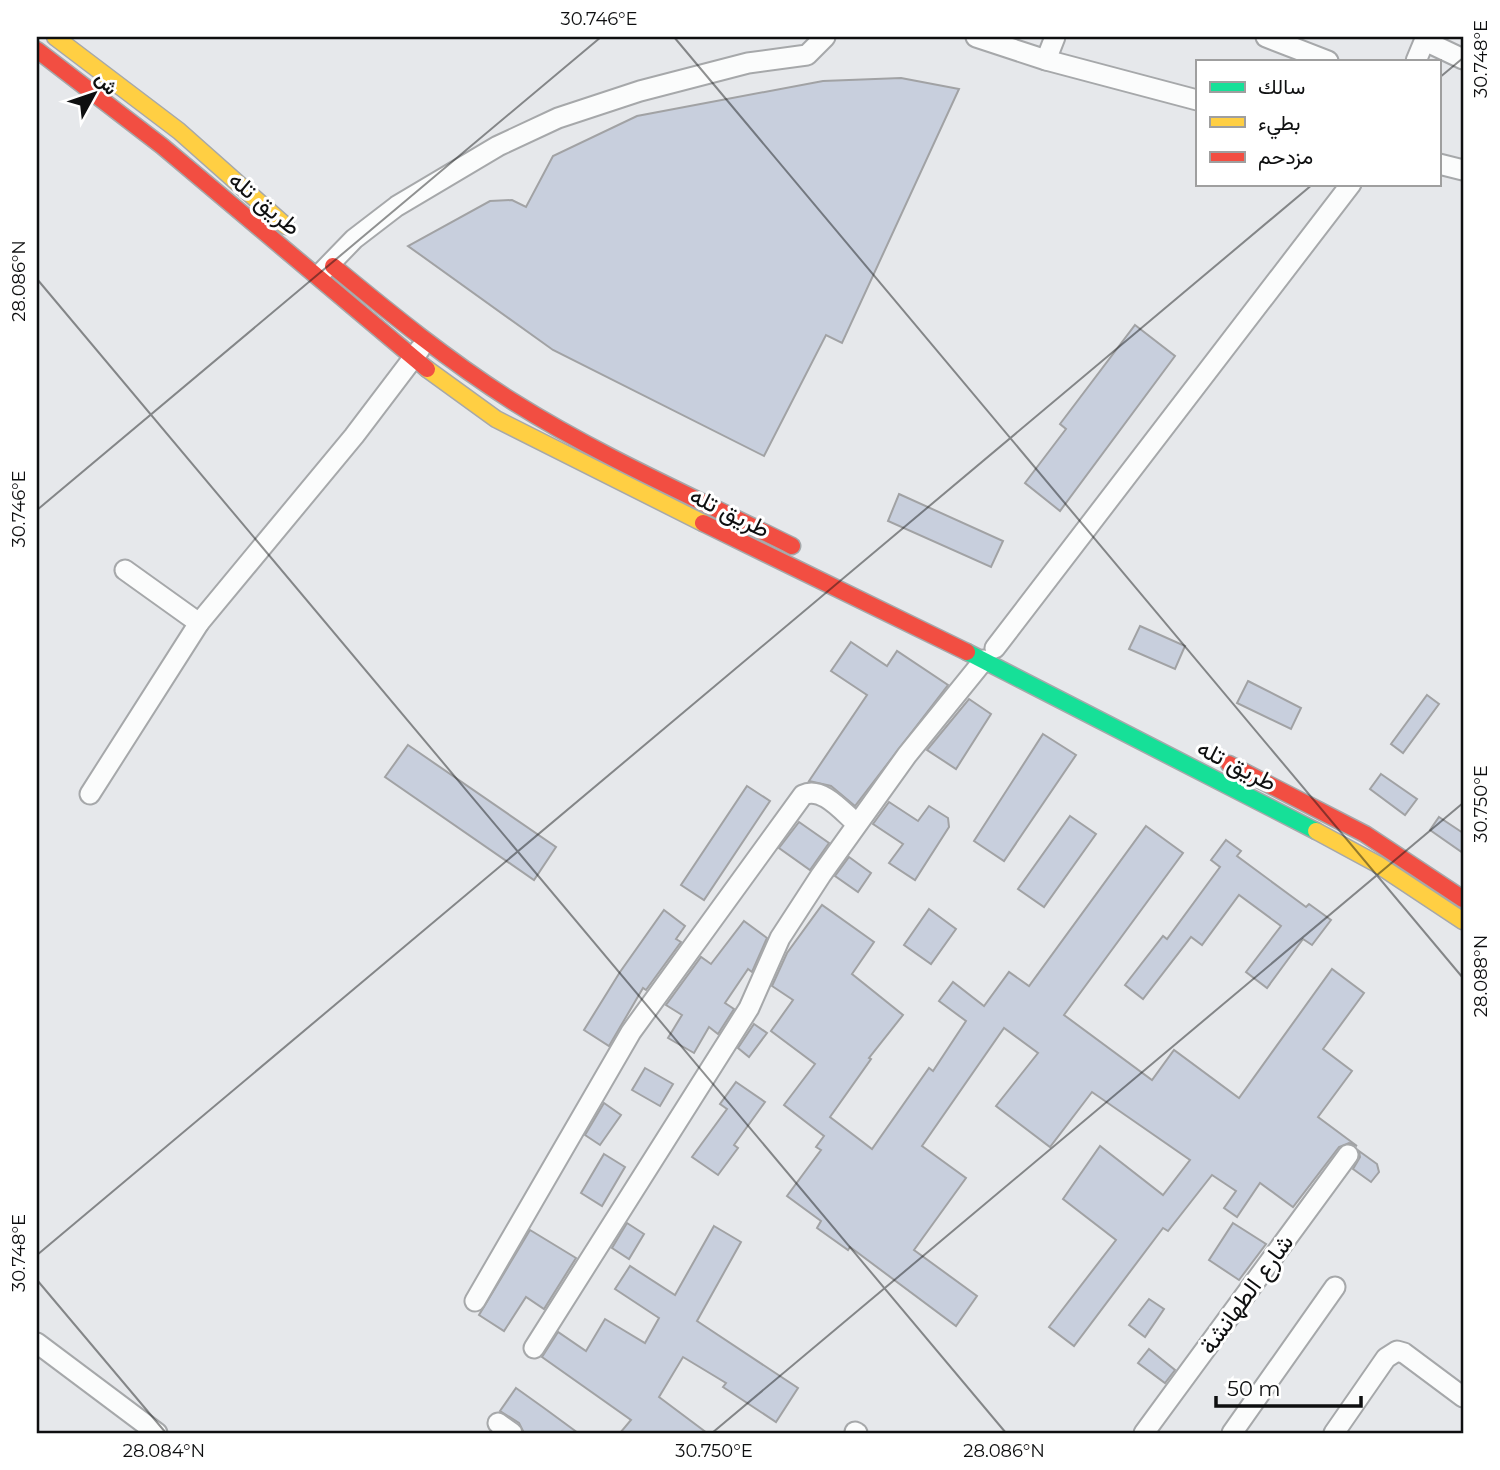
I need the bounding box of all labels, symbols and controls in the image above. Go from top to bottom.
text: 30.746°E [561,8,637,30]
text: 30.748°E [1470,20,1492,98]
north arrow [60,60,130,130]
legend [1196,60,1440,186]
text: ش [90,67,123,100]
text: سالك [1258,74,1305,99]
text: بطيء [1258,110,1301,140]
text: مزدحم [1258,144,1313,171]
street label: طريق تله [222,165,307,242]
text: 28.086°N [8,240,30,322]
text: 30.746°E [8,471,30,547]
street label: طريق تله [685,480,775,545]
street label: طريق تله [1192,733,1282,798]
text: 30.750°E [1470,765,1492,843]
text: 28.088°N [1470,935,1492,1017]
text: 30.748°E [8,1214,30,1292]
street label: شارع الطهانشة [1193,1228,1301,1361]
scale bar [1216,1365,1362,1409]
text: 50 m [1227,1376,1281,1401]
text: 28.084°N [123,1440,205,1462]
text: 30.750°E [675,1440,753,1462]
text: 28.086°N [963,1440,1045,1462]

